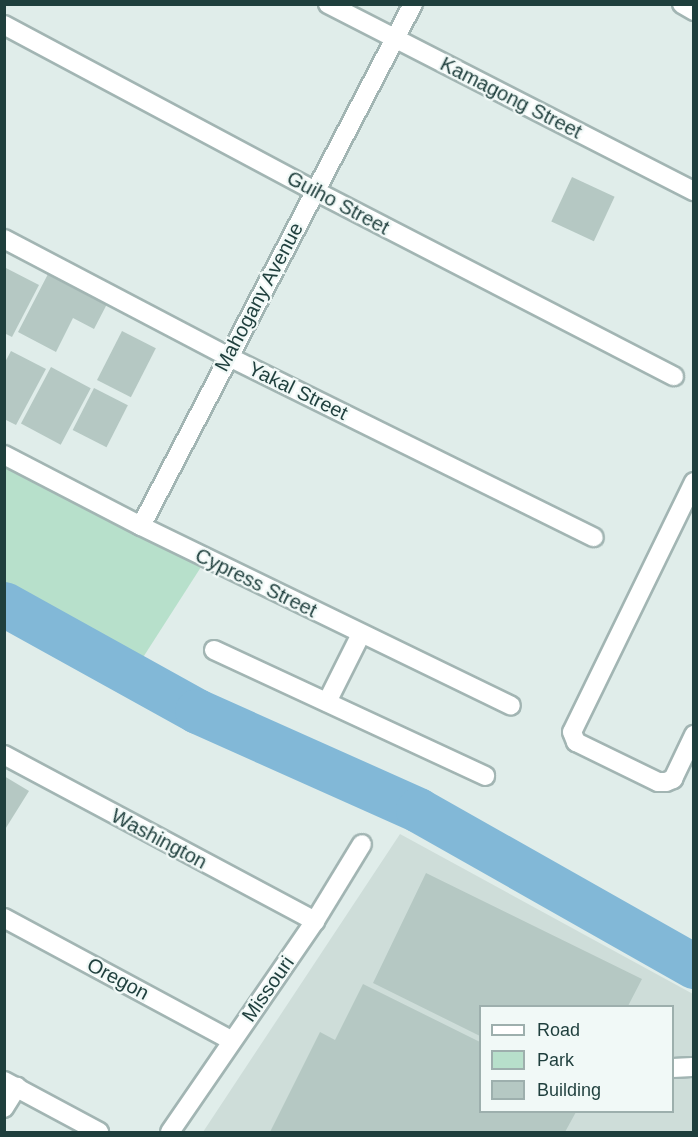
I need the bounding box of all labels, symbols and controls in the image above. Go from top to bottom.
street label: Kamagong Street [436,52,586,144]
street label: Guiho Street [283,166,393,240]
street label: Mahogany Avenue [209,218,309,376]
street label: Yakal Street [244,357,352,425]
street label: Cypress Street [191,543,321,623]
street label: Washington [107,804,211,874]
street label: Missouri [237,952,299,1026]
street label: Oregon [83,953,153,1005]
legend [479,1005,674,1113]
text: Road [537,1020,580,1040]
text: Park [537,1050,574,1070]
text: Building [537,1080,601,1100]

